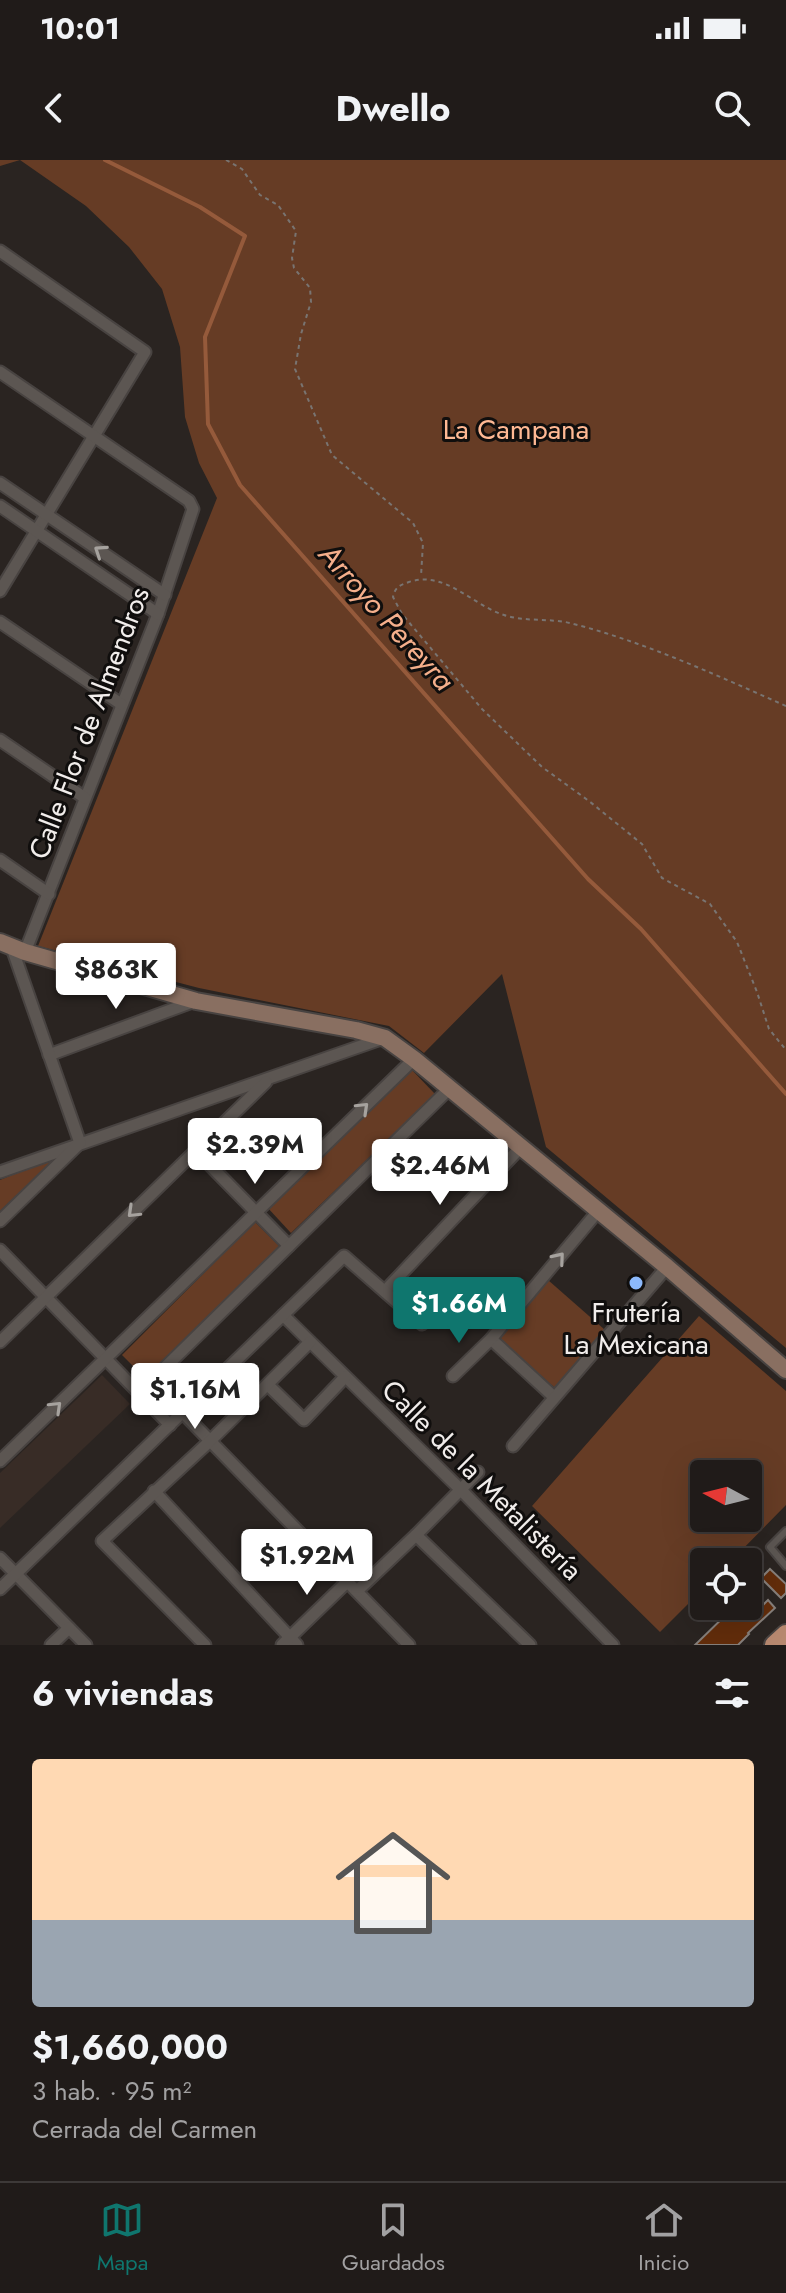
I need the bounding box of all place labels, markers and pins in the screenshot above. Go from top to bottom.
pin: $863K [60,943,172,1011]
pin: $2.39M [190,1118,320,1186]
pin: $2.46M [375,1139,505,1207]
marker: Frutería La Mexicana [627,1274,645,1292]
pin: $1.66M [394,1277,524,1345]
place label: Frutería La Mexicana [563,1292,709,1365]
pin: $1.16M [130,1363,260,1431]
pin: $1.92M [242,1529,372,1597]

